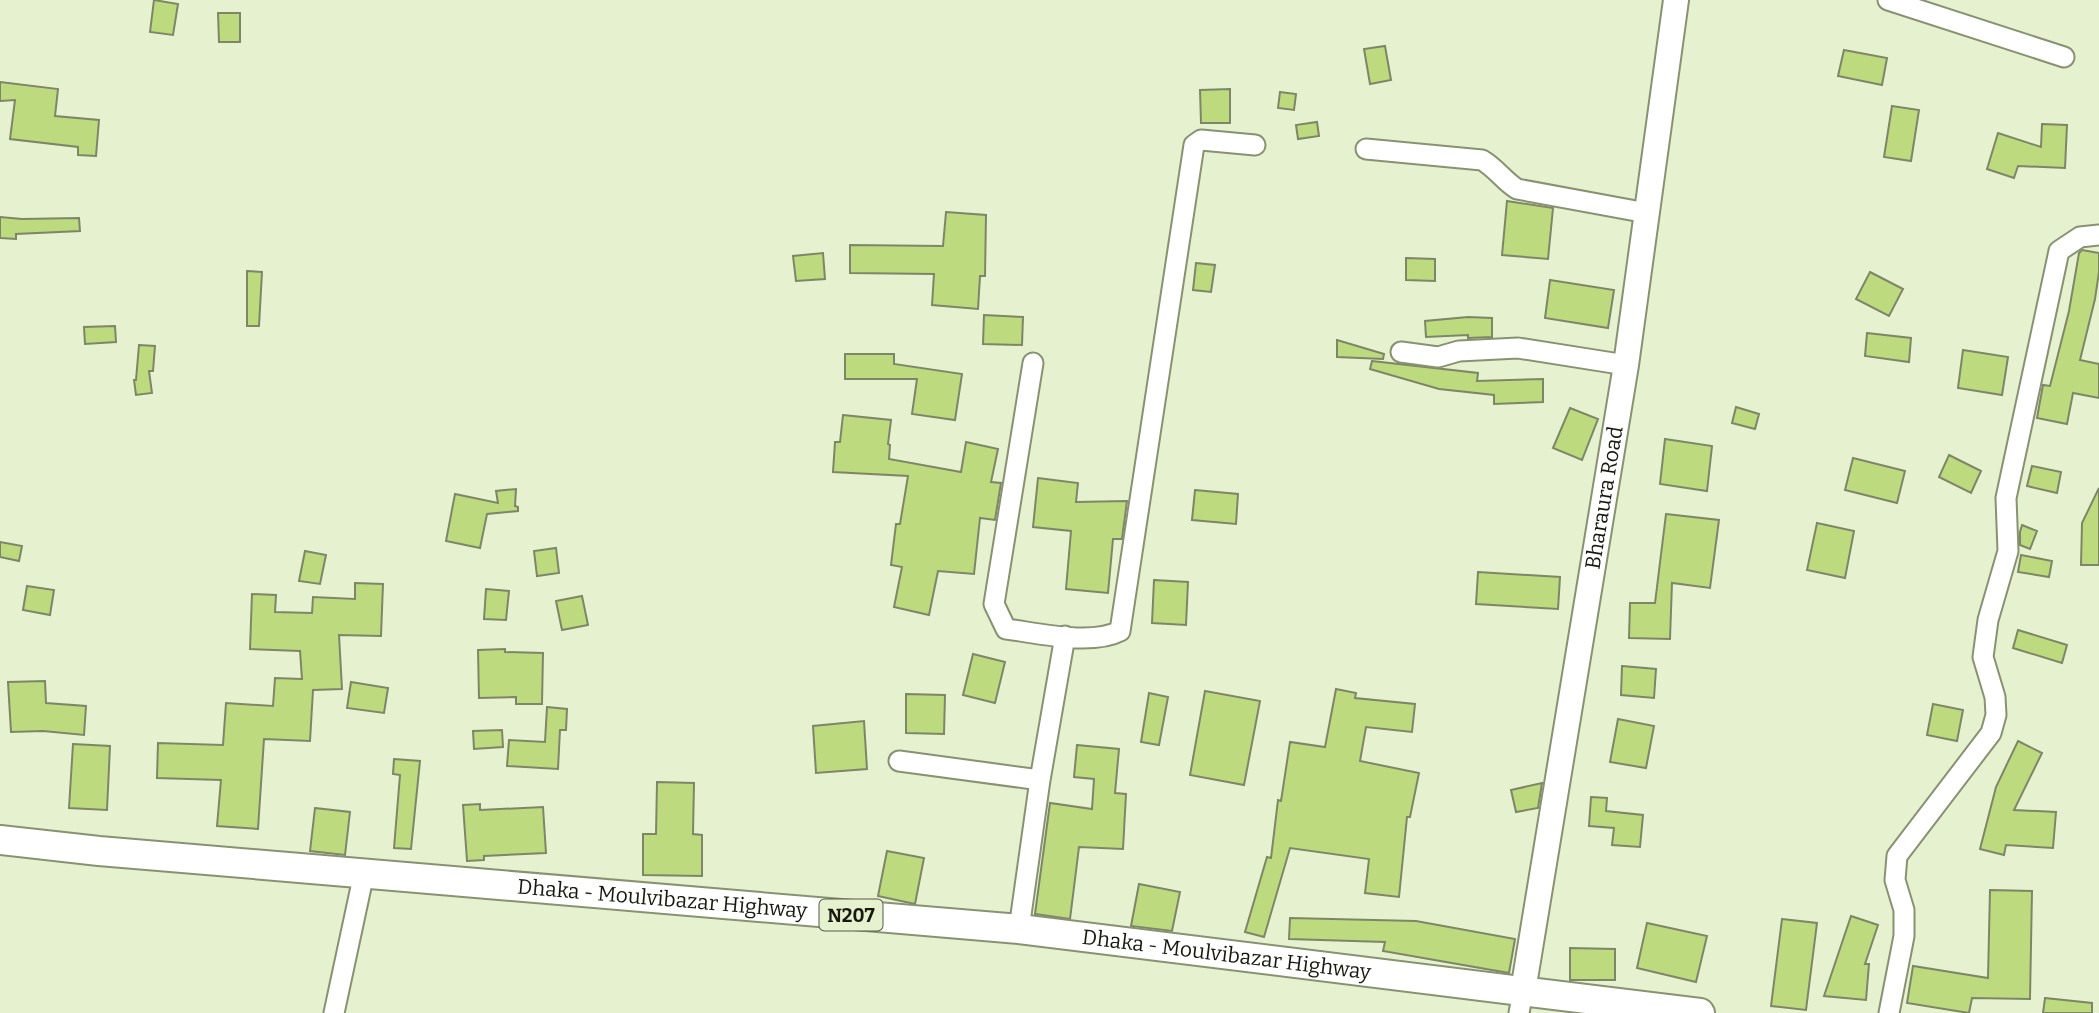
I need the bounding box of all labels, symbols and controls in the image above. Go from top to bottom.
street label: Bharaura Road [1580,424,1629,571]
street label: Dhaka - Moulvibazar Highway [516,874,809,924]
road number: N207 [820,900,882,931]
street label: Dhaka - Moulvibazar Highway [1081,924,1373,985]

